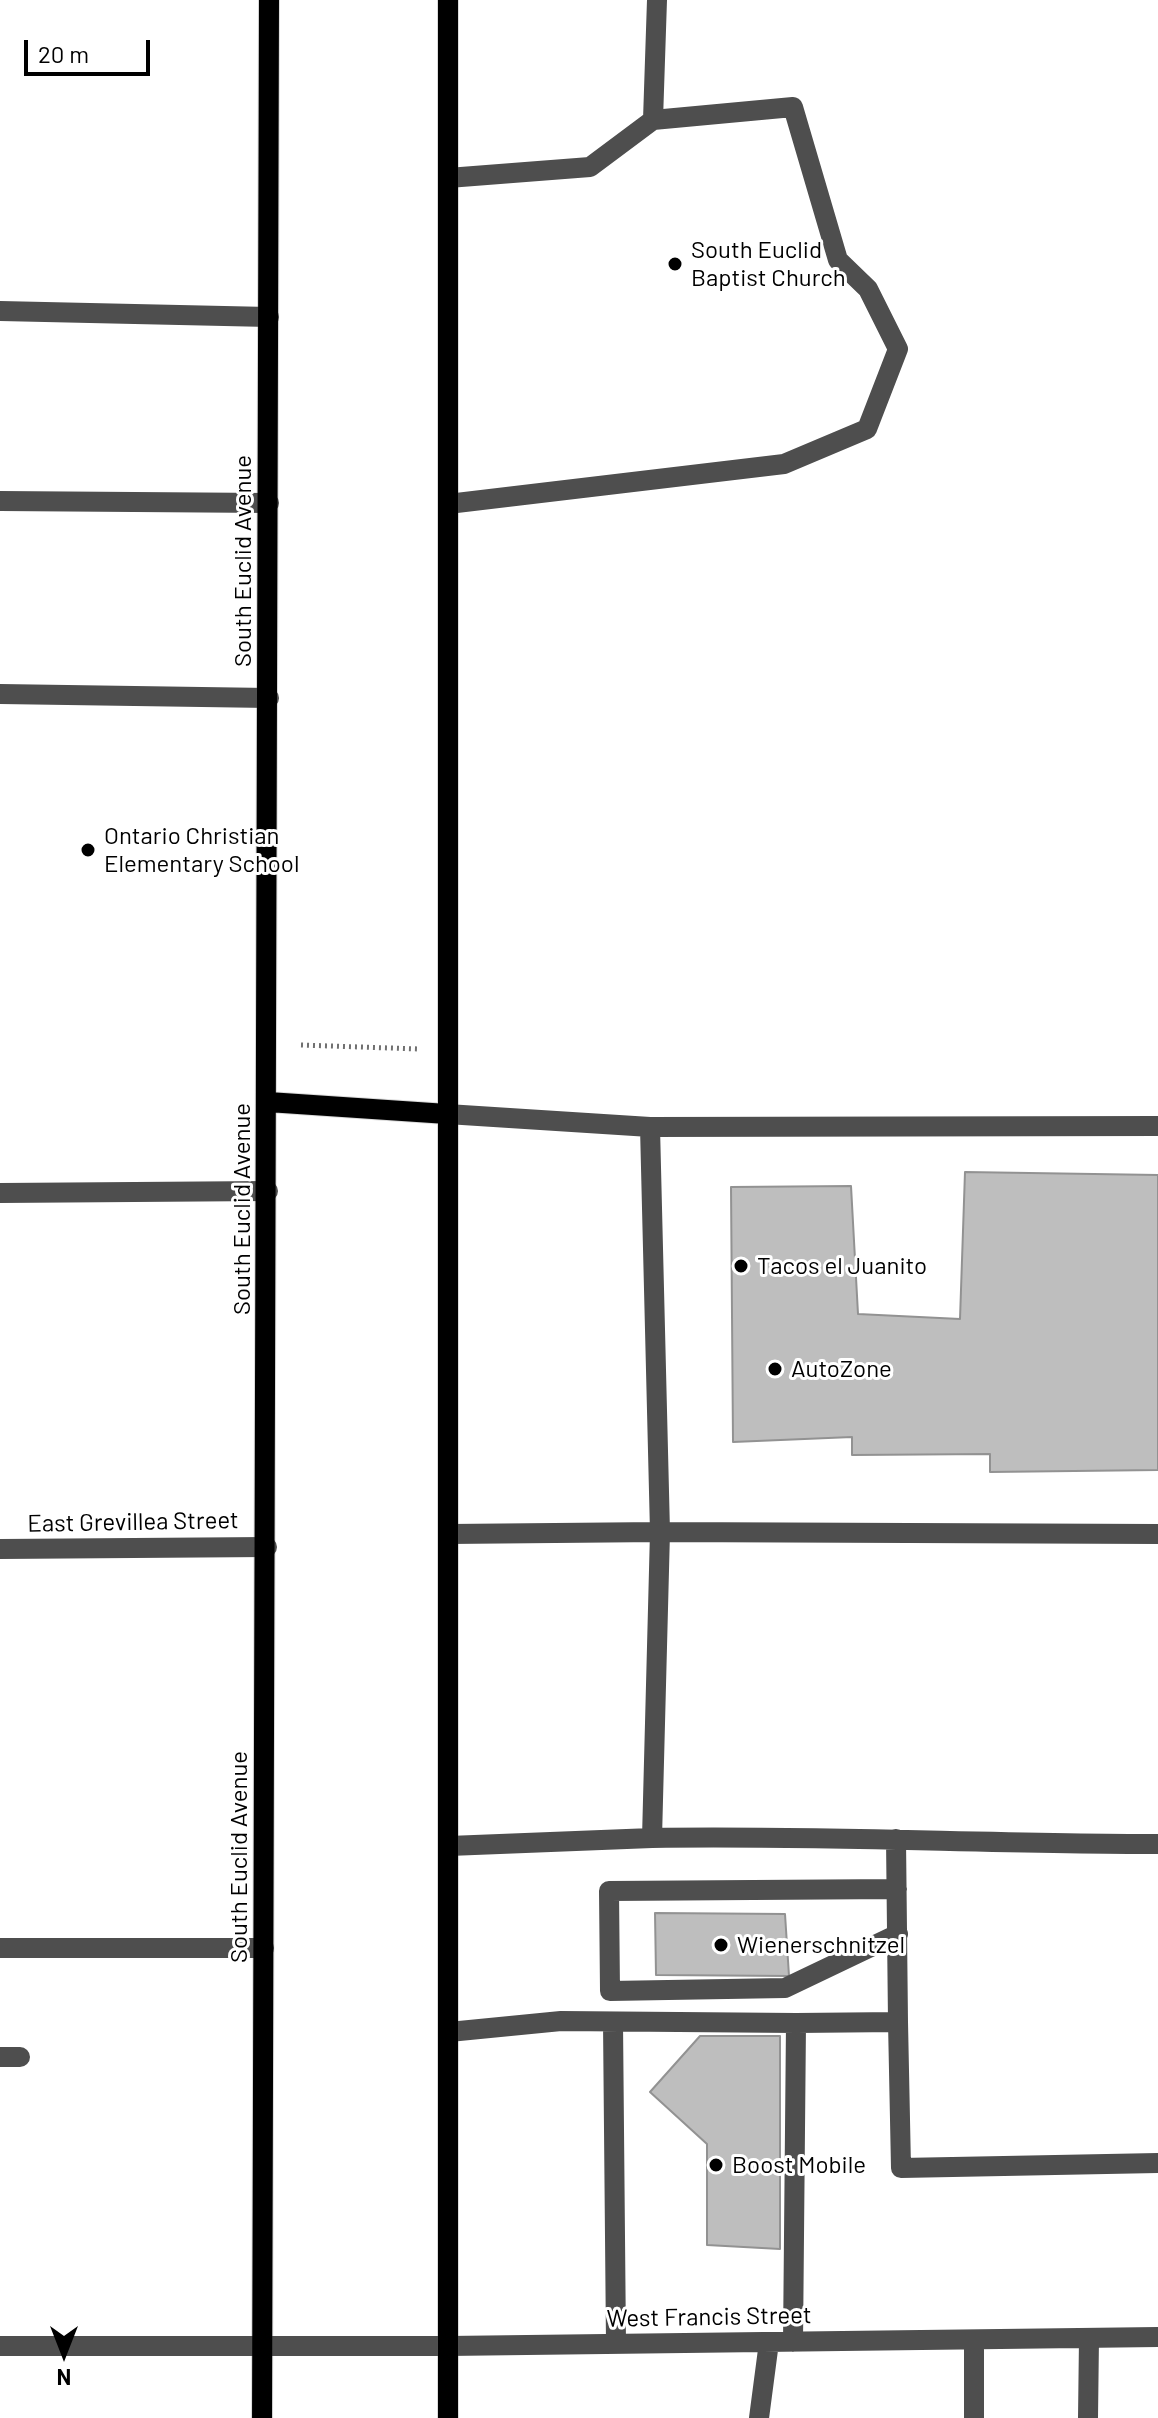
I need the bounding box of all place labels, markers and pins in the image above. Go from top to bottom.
place label: South Euclid Baptist Church [691,236,846,292]
marker: South Euclid Baptist Church [666,255,684,273]
place label: Ontario Christian Elementary School [104,822,299,878]
marker: Ontario Christian Elementary School [79,841,97,859]
place label: Tacos el Juanito [757,1252,927,1280]
marker: Tacos el Juanito [732,1257,750,1275]
place label: AutoZone [791,1355,892,1383]
marker: AutoZone [766,1360,784,1378]
place label: Wienerschnitzel [737,1931,905,1959]
marker: Wienerschnitzel [712,1936,730,1954]
place label: Boost Mobile [732,2151,866,2179]
marker: Boost Mobile [707,2156,725,2174]

